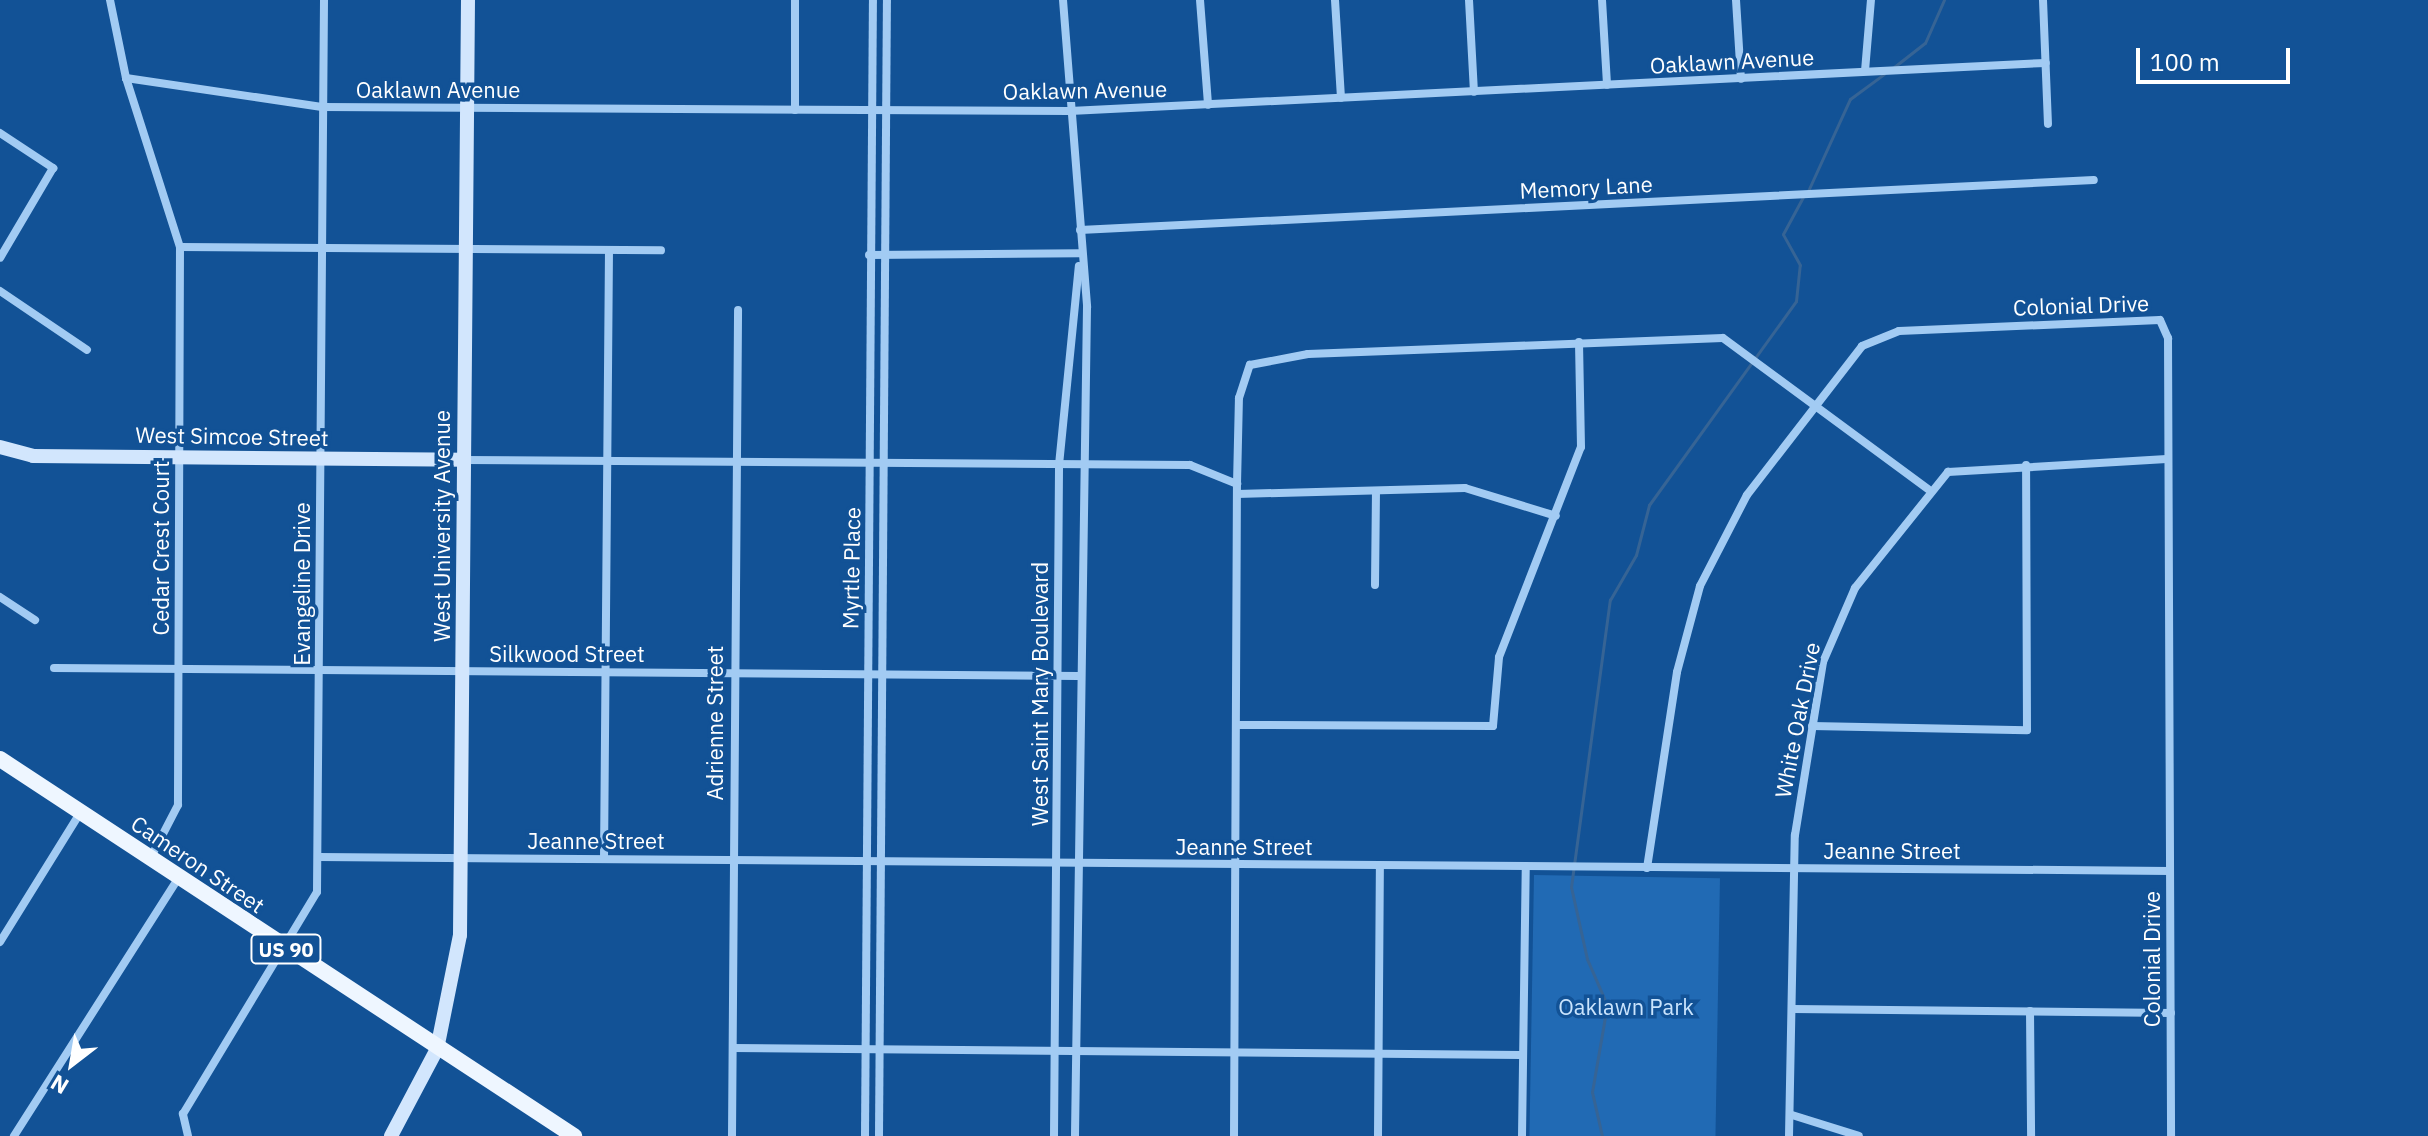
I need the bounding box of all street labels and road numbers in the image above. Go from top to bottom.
street label: Oaklawn Avenue [1649,44,1815,78]
street label: Oaklawn Avenue [1002,75,1168,105]
street label: Oaklawn Avenue [356,77,520,103]
street label: Memory Lane [1519,170,1653,204]
street label: Colonial Drive [2012,289,2150,321]
street label: West University Avenue [429,410,455,642]
street label: West Simcoe Street [135,421,329,451]
street label: Cedar Crest Court [148,460,174,636]
street label: Evangeline Drive [289,502,315,666]
street label: Myrtle Place [837,507,865,629]
street label: West Saint Mary Boulevard [1027,562,1053,826]
street label: White Oak Drive [1769,640,1825,800]
street label: Silkwood Street [489,641,645,667]
street label: Adrienne Street [702,645,728,801]
street label: Cameron Street [126,810,270,918]
street label: Jeanne Street [527,828,665,854]
street label: Jeanne Street [1175,834,1313,860]
street label: Jeanne Street [1823,838,1961,864]
street label: Colonial Drive [2139,891,2165,1027]
road number: US 90 [250,933,322,965]

